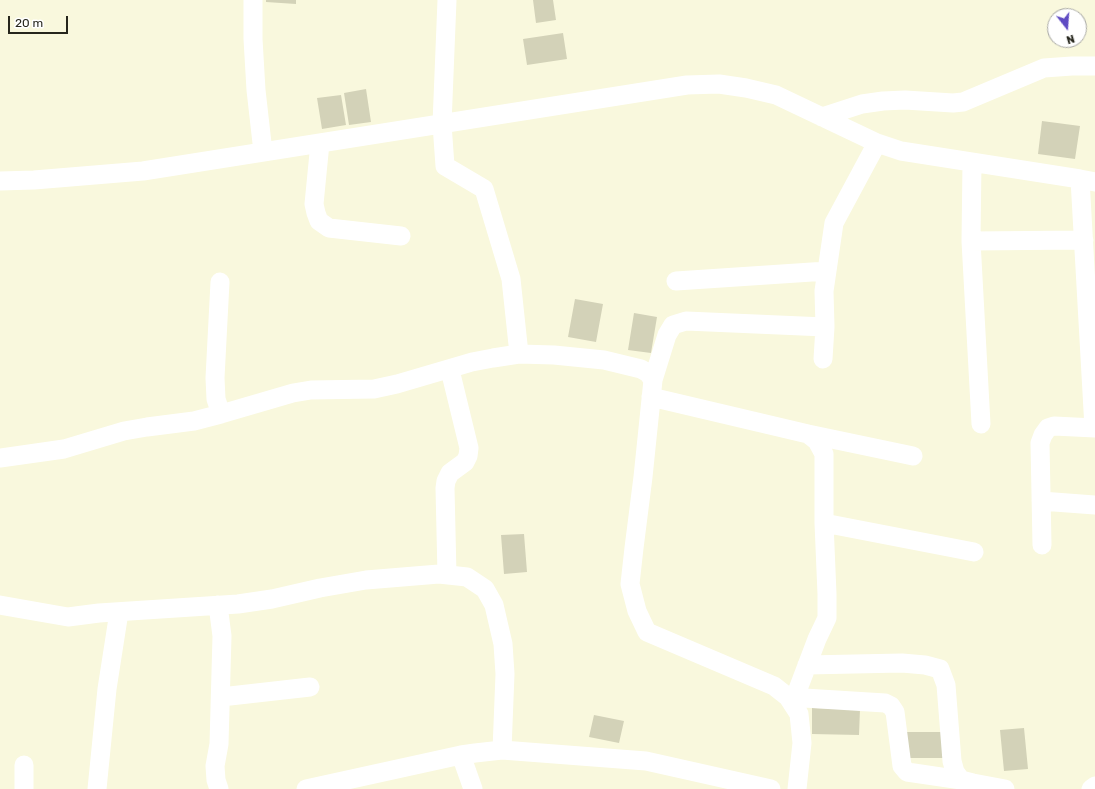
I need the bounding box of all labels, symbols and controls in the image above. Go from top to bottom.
scale bar [10,8,70,34]
north arrow [1047,8,1087,48]
text: 20 m [15,16,43,30]
text: N [1065,32,1076,46]

